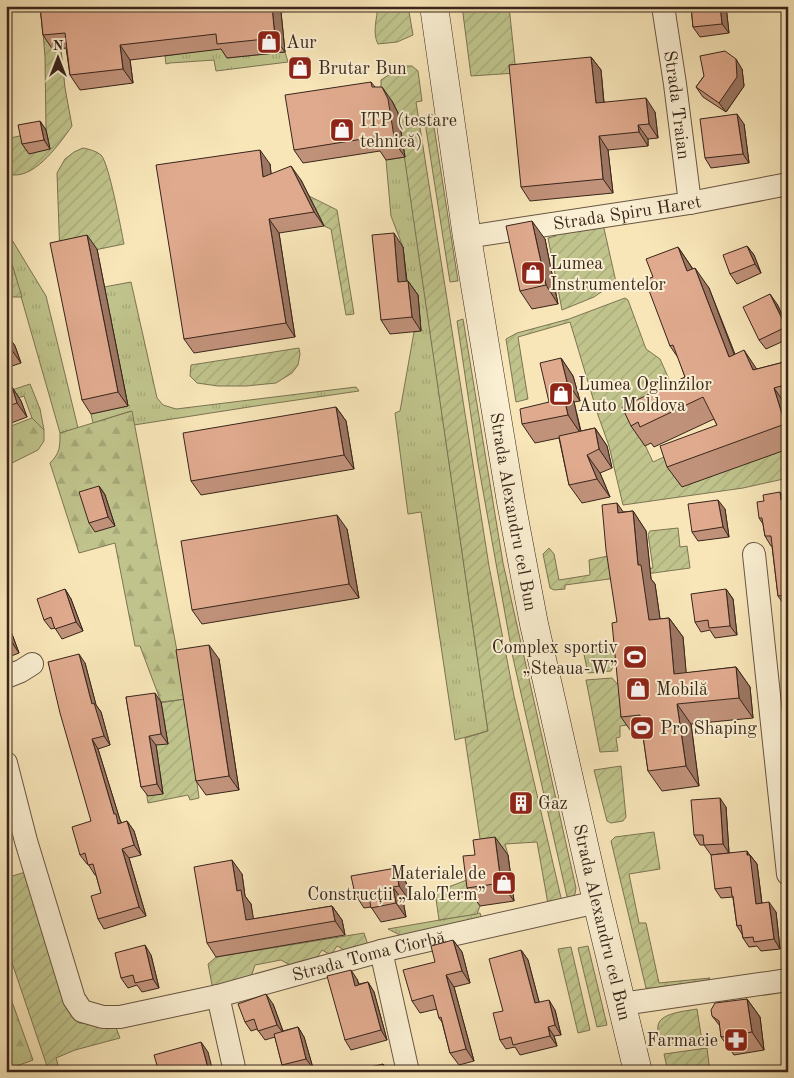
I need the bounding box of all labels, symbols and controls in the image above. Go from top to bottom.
shop icon: Aur [256,29,282,55]
north arrow [32,32,82,82]
place label: Aur [286,34,317,52]
text: N [53,39,64,53]
street label: Strada Traian [660,49,692,161]
shop icon: Brutar Bun [287,55,313,81]
place label: Brutar Bun [318,60,407,78]
place label: ITP (testare tehnică) [360,111,457,151]
shop icon: ITP (testare tehnică) [329,117,355,143]
street label: Strada Spiru Haret [552,193,703,234]
place label: Lumea Instrumentelor [550,255,667,294]
shop icon: Lumea Instrumentelor [520,260,546,286]
place label: Lumea Oglinzilor Auto Moldova [578,376,713,415]
shop icon: Lumea Oglinzilor Auto Moldova [548,381,574,407]
street label: Strada Alexandru cel Bun [486,411,539,613]
place label: Complex sportiv „Steaua-W” [492,639,618,678]
sports icon: Complex sportiv „Steaua-W” [622,644,648,670]
shop icon: Mobilă [625,676,651,702]
place label: Mobilă [656,681,708,699]
sports icon: Pro Shaping [629,715,655,741]
place label: Pro Shaping [660,720,757,738]
building icon: Gaz [508,790,534,816]
place label: Gaz [538,795,568,813]
street label: Strada Alexandru cel Bun [570,822,633,1023]
place label: Materiale de Construcții „IaloTerm” [307,865,486,905]
shop icon: Materiale de Construcții „IaloTerm” [491,870,517,896]
street label: Strada Toma Ciorbă [290,929,447,985]
pharmacy icon: Farmacie [723,1027,749,1053]
place label: Farmacie [647,1032,718,1050]

